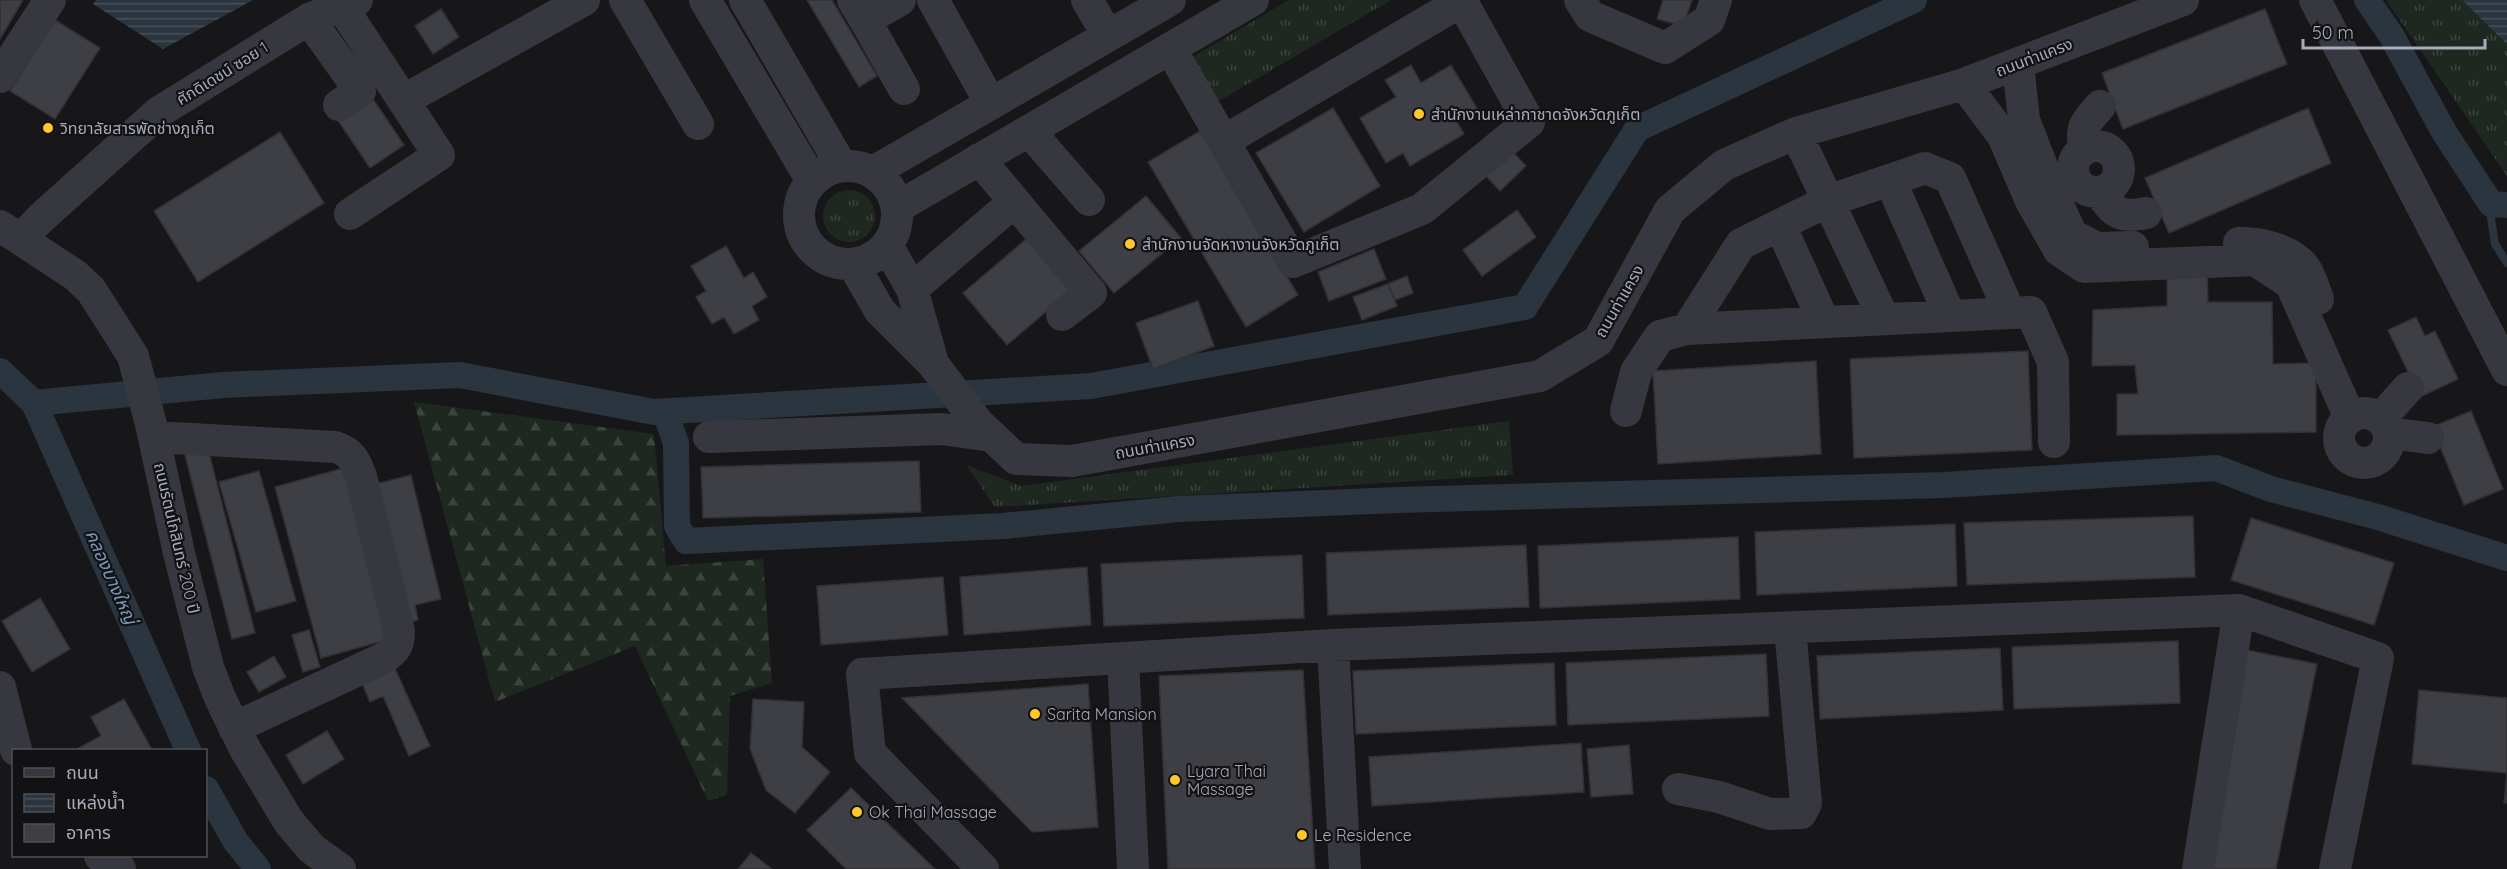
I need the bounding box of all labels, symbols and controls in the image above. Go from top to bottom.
scale bar [2303,12,2484,50]
text: 50 m [2312,21,2354,44]
street label: ถนนท่าแครง [1993,33,2075,81]
street label: ศักดิเดชน์ ซอย 1 [172,37,272,109]
place label: สำนักงานเหล่ากาชาดจังหวัดภูเก็ต [1431,104,1640,124]
marker: สำนักงานเหล่ากาชาดจังหวัดภูเก็ต [1412,107,1426,121]
place label: วิทยาลัยสารพัดช่างภูเก็ต [59,118,215,138]
marker: วิทยาลัยสารพัดช่างภูเก็ต [41,121,55,135]
place label: สำนักงานจัดหางานจังหวัดภูเก็ต [1142,234,1339,254]
marker: สำนักงานจัดหางานจังหวัดภูเก็ต [1123,237,1137,251]
street label: ถนนท่าแครง [1590,261,1648,341]
street label: ถนนท่าแครง [1114,429,1196,463]
street label: ถนนรัตนโกสินทร์ 200 ปี [150,461,204,615]
water label: คลองบางใหญ่ [80,526,144,630]
place label: Sarita Mansion [1047,704,1157,724]
marker: Sarita Mansion [1028,707,1042,721]
legend [12,749,207,857]
text: ถนน [66,761,99,784]
place label: Lyara Thai Massage [1187,761,1266,799]
marker: Lyara Thai Massage [1168,773,1182,787]
text: แหล่งน้ำ [66,790,125,814]
place label: Ok Thai Massage [869,802,997,822]
marker: Ok Thai Massage [850,805,864,819]
text: อาคาร [66,821,111,844]
place label: Le Residence [1314,825,1412,845]
marker: Le Residence [1295,828,1309,842]

